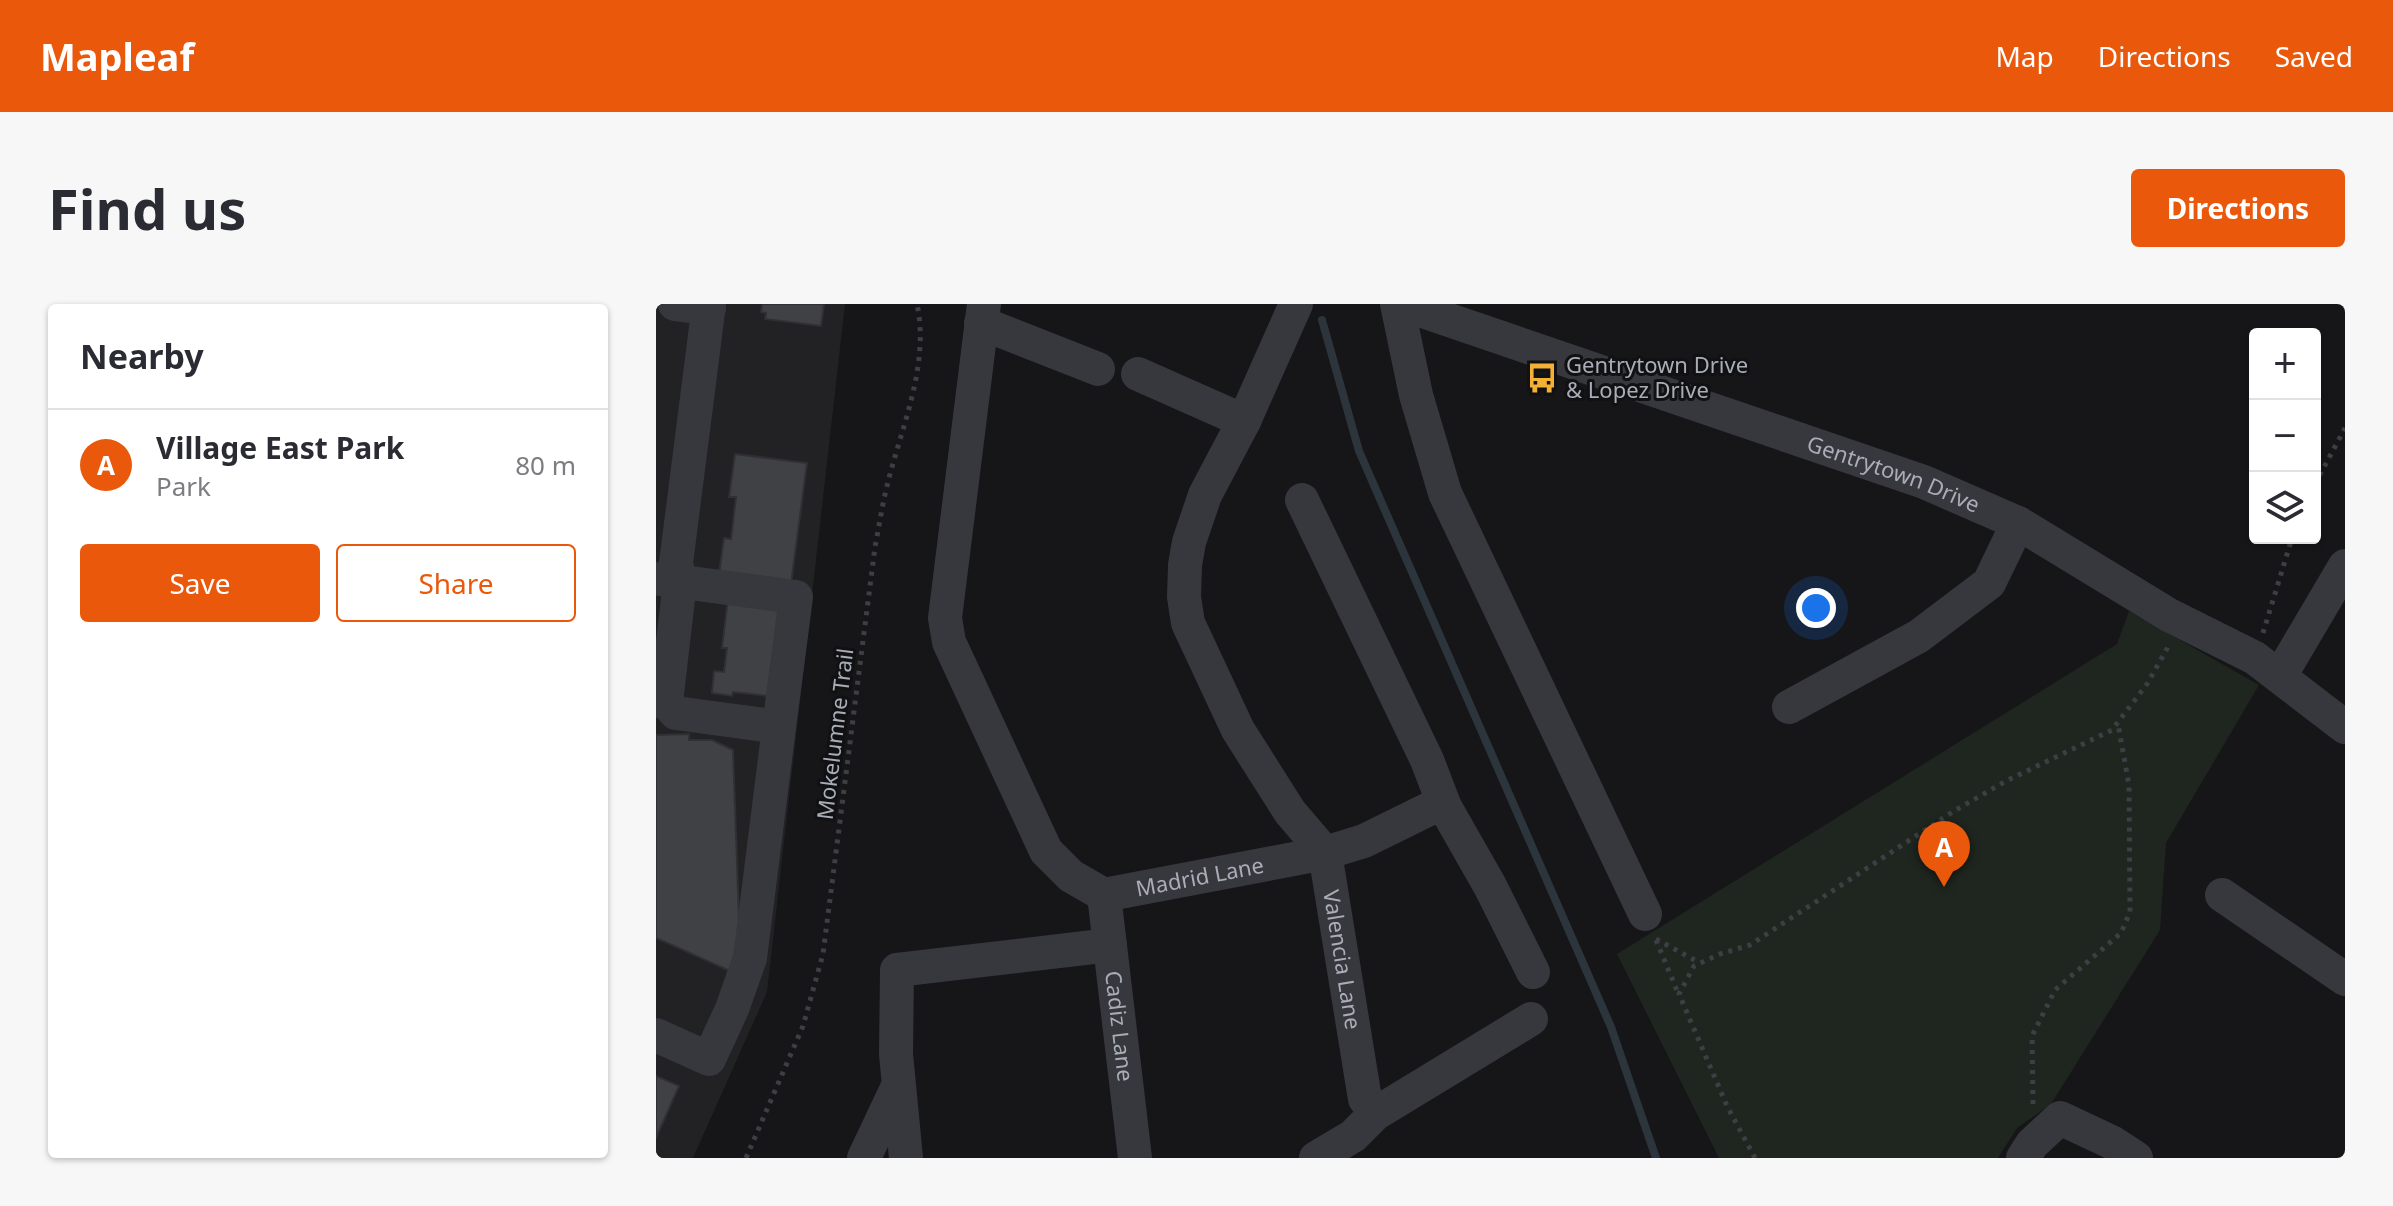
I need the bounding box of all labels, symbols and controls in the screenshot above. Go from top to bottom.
text: Mapleaf [40,30,194,82]
text: Map [1995,37,2054,75]
text: Directions [2098,37,2231,75]
text: Saved [2275,37,2353,75]
button: Directions [2131,169,2345,247]
text: Find us [48,170,246,246]
map controls [2249,328,2321,544]
button: + [2249,328,2321,400]
text: Nearby [80,333,204,379]
place label: Gentrytown Drive & Lopez Drive [1566,349,1748,404]
bus stop icon: Gentrytown Drive & Lopez Drive [1525,361,1559,395]
button: − [2249,400,2321,472]
text: Village East Park [156,427,404,468]
street label: Gentrytown Drive [1803,427,1985,519]
text: A [97,447,115,483]
text: 80 m [515,447,576,483]
text: Park [156,468,211,504]
button: layers [2249,472,2321,544]
button: Save [80,544,320,622]
button: Share [336,544,576,622]
your location [1796,588,1836,628]
street label: Mokelumne Trail [809,646,859,821]
pin: A [1918,821,1970,887]
street label: Madrid Lane [1133,849,1266,903]
street label: Valencia Lane [1317,887,1369,1031]
street label: Cadiz Lane [1099,969,1142,1083]

